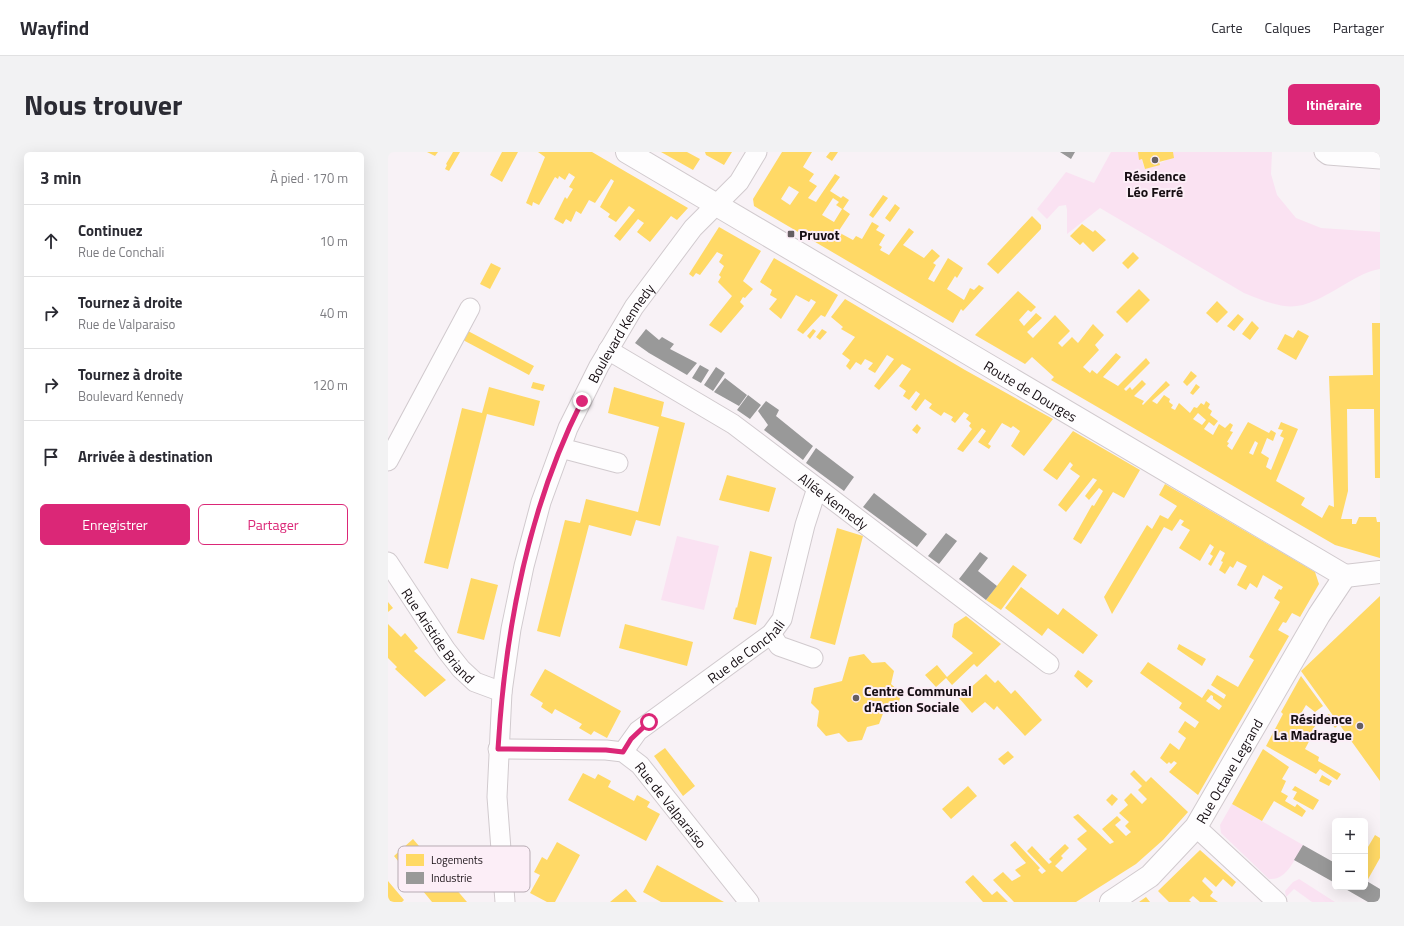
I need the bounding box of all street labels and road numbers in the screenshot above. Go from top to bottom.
street label: Boulevard Kennedy [582,278,659,386]
street label: Route de Dourges [980,355,1082,426]
street label: Allée Kennedy [794,467,874,534]
street label: Rue Aristide Briand [397,583,480,688]
street label: Rue de Conchali [703,615,789,688]
street label: Rue Octave Legrand [1190,715,1267,827]
street label: Rue de Valparaiso [630,757,712,852]

